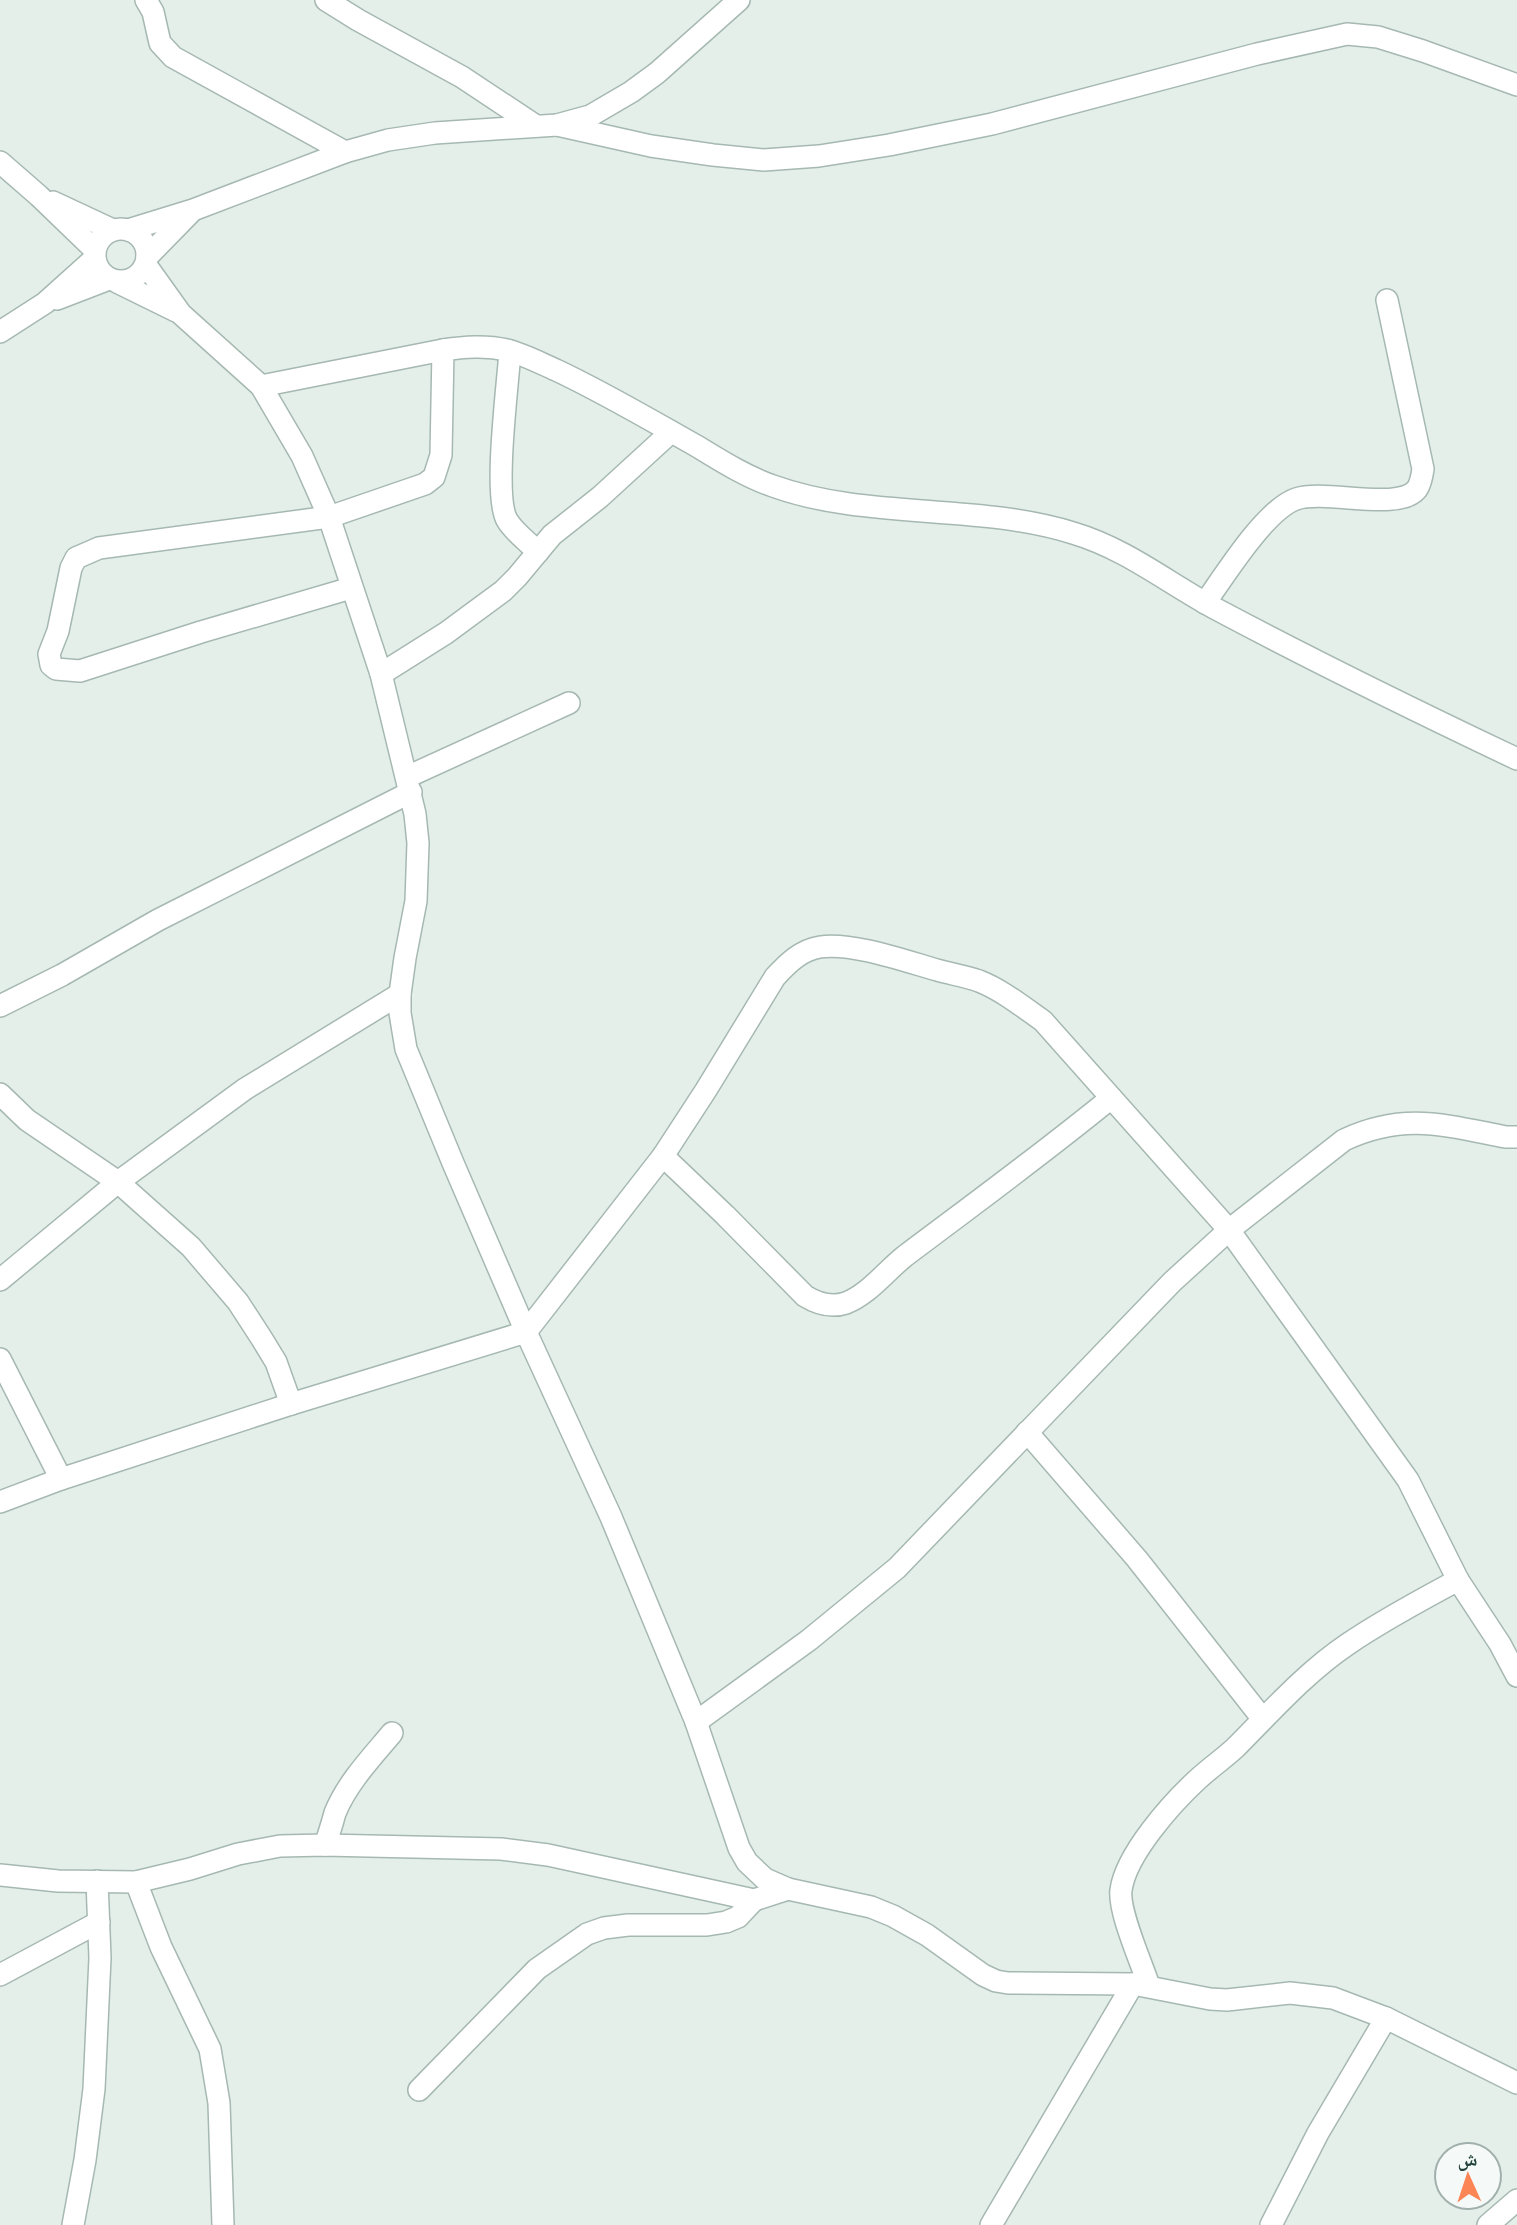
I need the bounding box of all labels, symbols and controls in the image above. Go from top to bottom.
north arrow [1433,2141,1503,2211]
text: ش [1456,2148,1478,2172]

